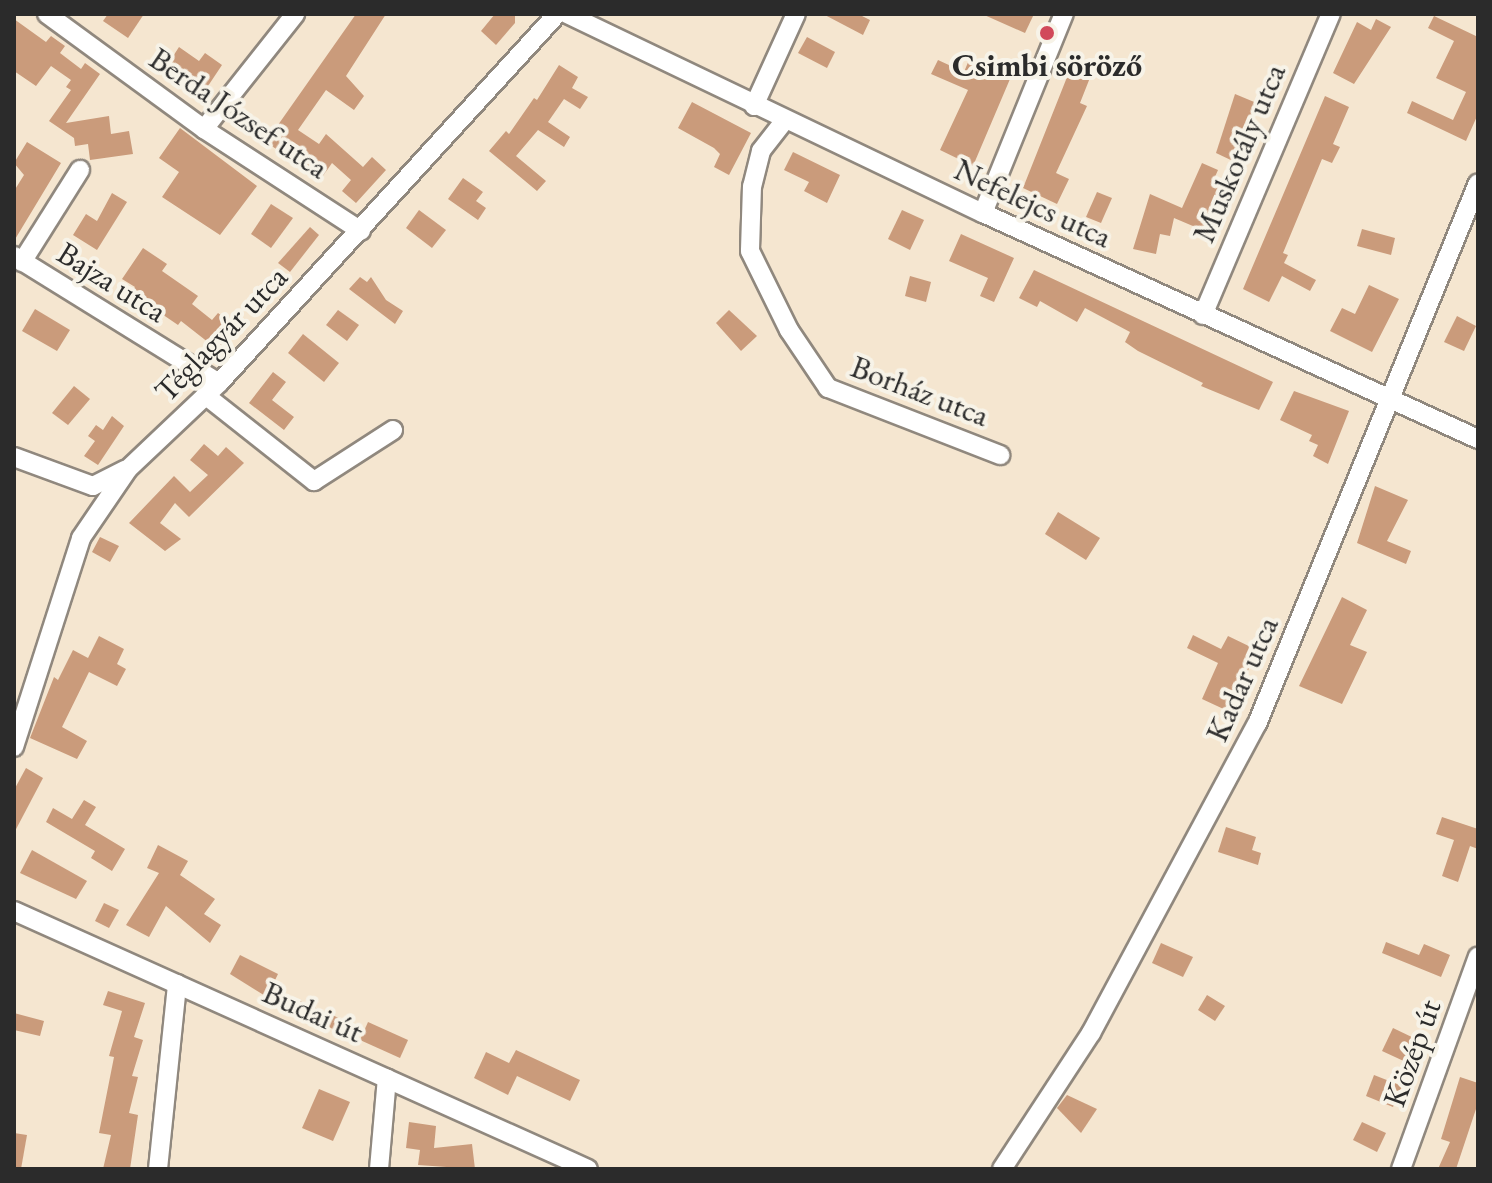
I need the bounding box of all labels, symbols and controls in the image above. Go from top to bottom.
marker: Csimbi söröző [1038,24,1056,42]
street label: Berda József utca [142,39,336,187]
place label: Csimbi söröző [952,46,1142,84]
street label: Muskotály utca [1184,58,1294,248]
street label: Nefelejcs utca [948,150,1118,256]
street label: Bajza utca [50,233,174,331]
street label: Téglagyár utca [147,258,295,410]
street label: Borház utca [846,347,994,435]
street label: Kadar utca [1197,611,1287,747]
street label: Budai út [257,973,369,1051]
street label: Közép út [1375,994,1449,1112]

